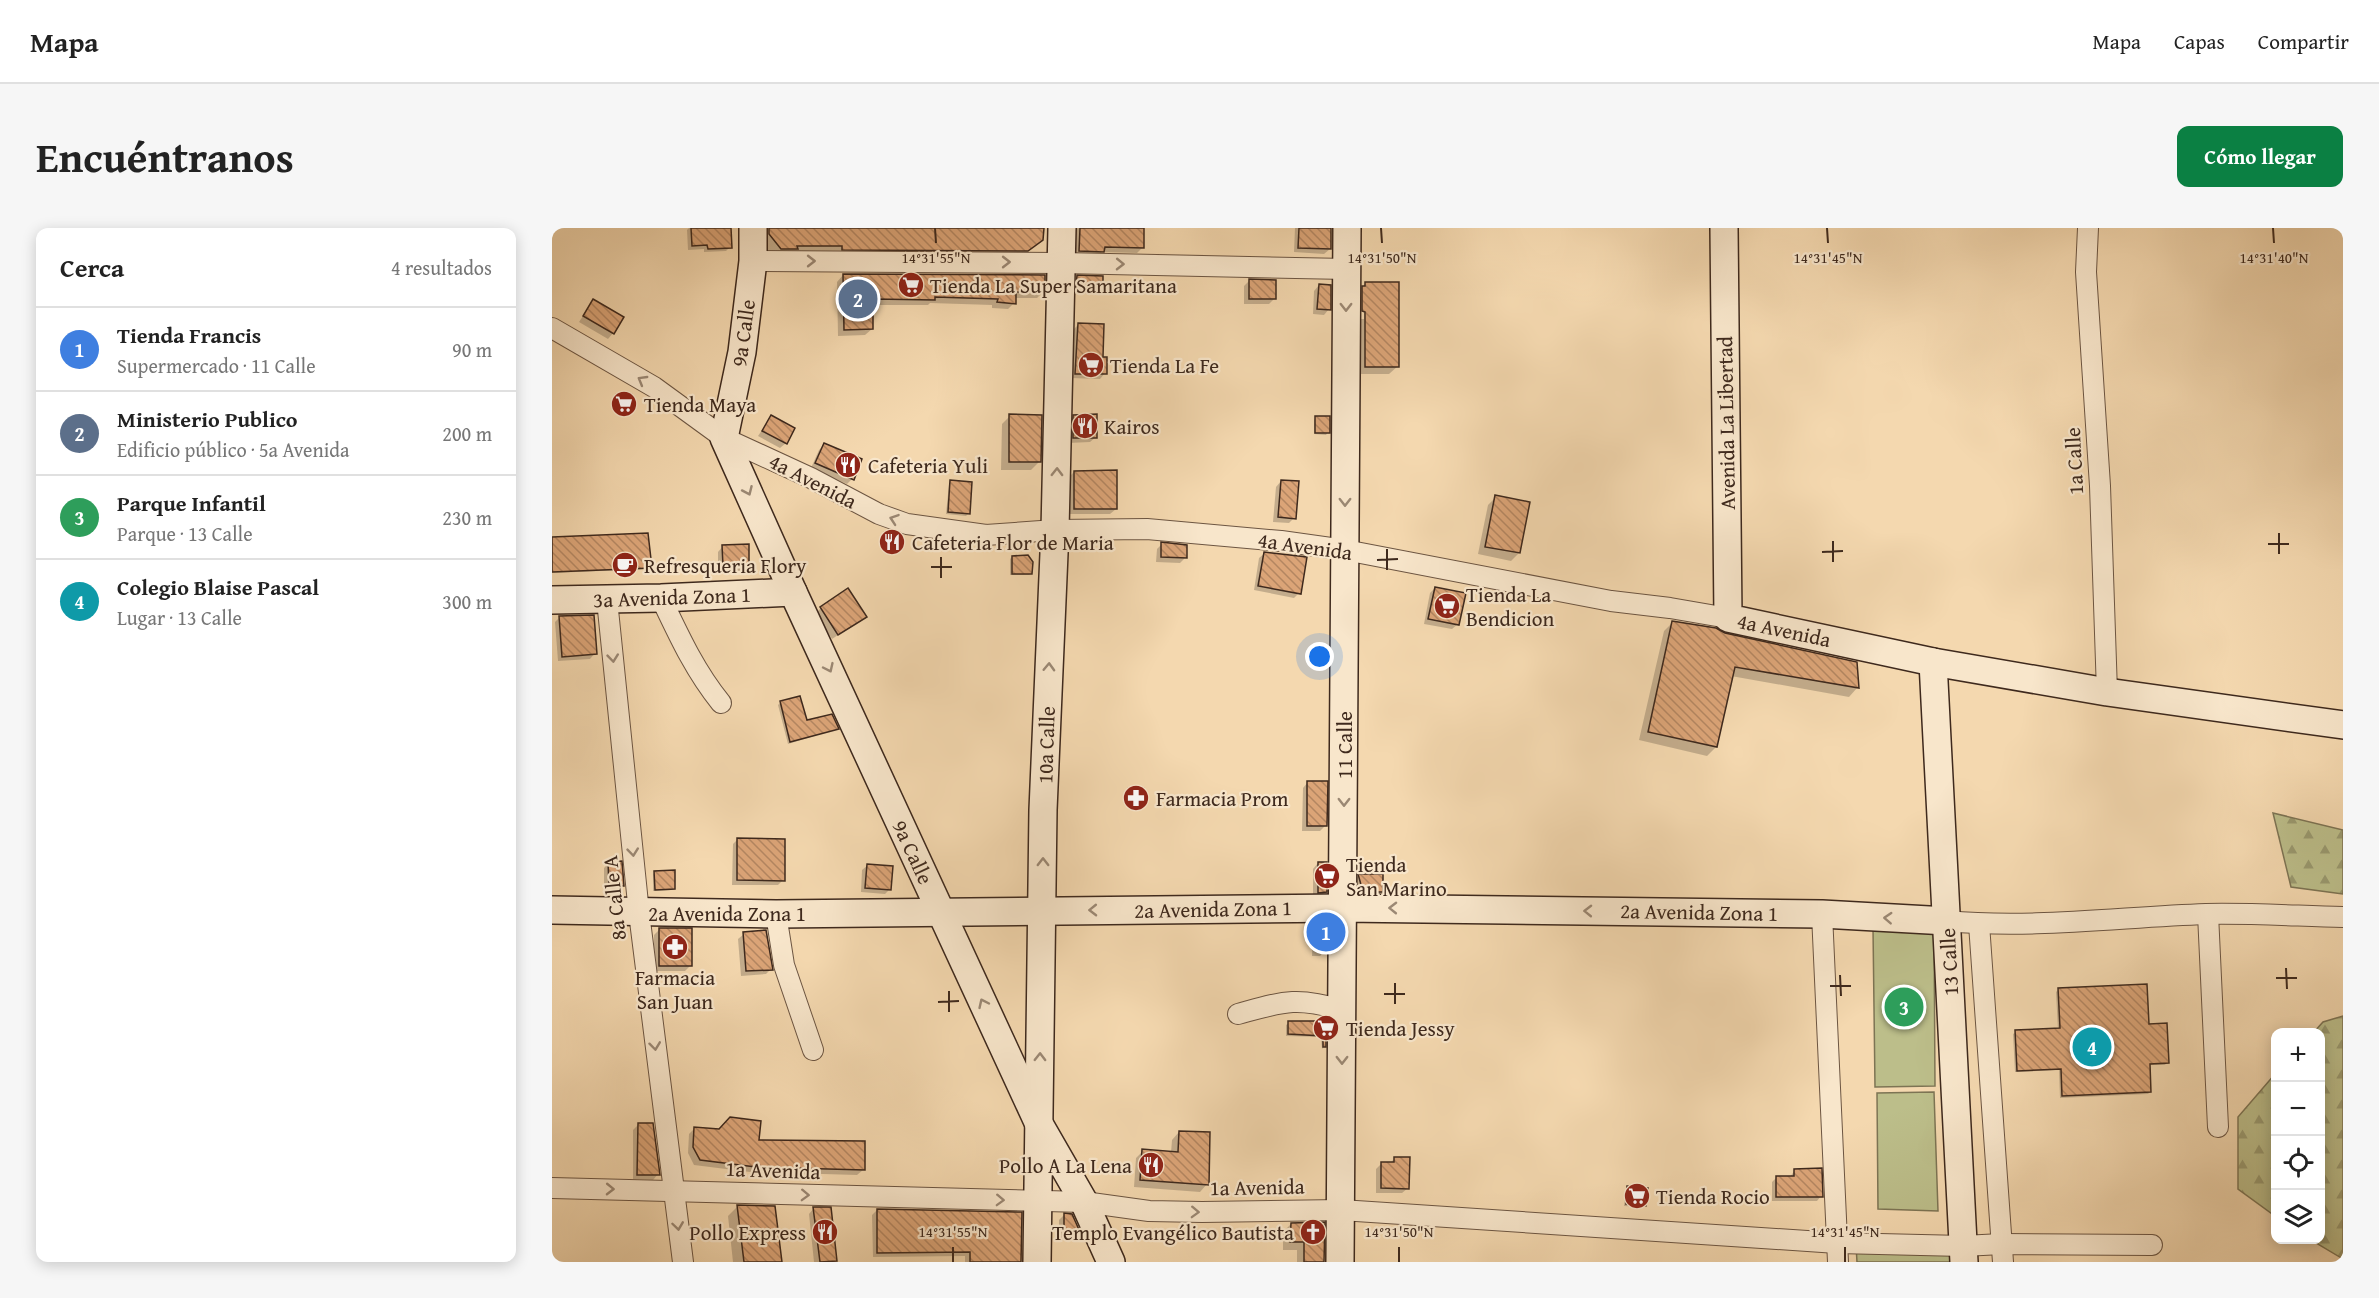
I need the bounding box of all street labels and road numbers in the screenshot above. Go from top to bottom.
street label: 9a Calle [723,297,763,369]
street label: Avenida La Libertad [1709,335,1743,510]
street label: 1a Calle [2057,426,2091,496]
street label: 4a Avenida [764,446,862,516]
street label: 4a Avenida [1256,524,1354,568]
street label: 3a Avenida Zona 1 [593,579,751,615]
street label: 4a Avenida [1734,605,1834,655]
street label: 10a Calle [1029,705,1063,784]
street label: 11 Calle [1329,711,1360,779]
street label: 9a Calle [885,815,941,889]
street label: 8a Calle A [594,854,634,942]
street label: 2a Avenida Zona 1 [1134,892,1292,926]
street label: 2a Avenida Zona 1 [1620,895,1778,929]
street label: 2a Avenida Zona 1 [648,898,806,929]
street label: 13 Calle [1932,927,1966,997]
street label: 1a Avenida [725,1153,821,1187]
street label: 1a Avenida [1209,1171,1305,1203]

